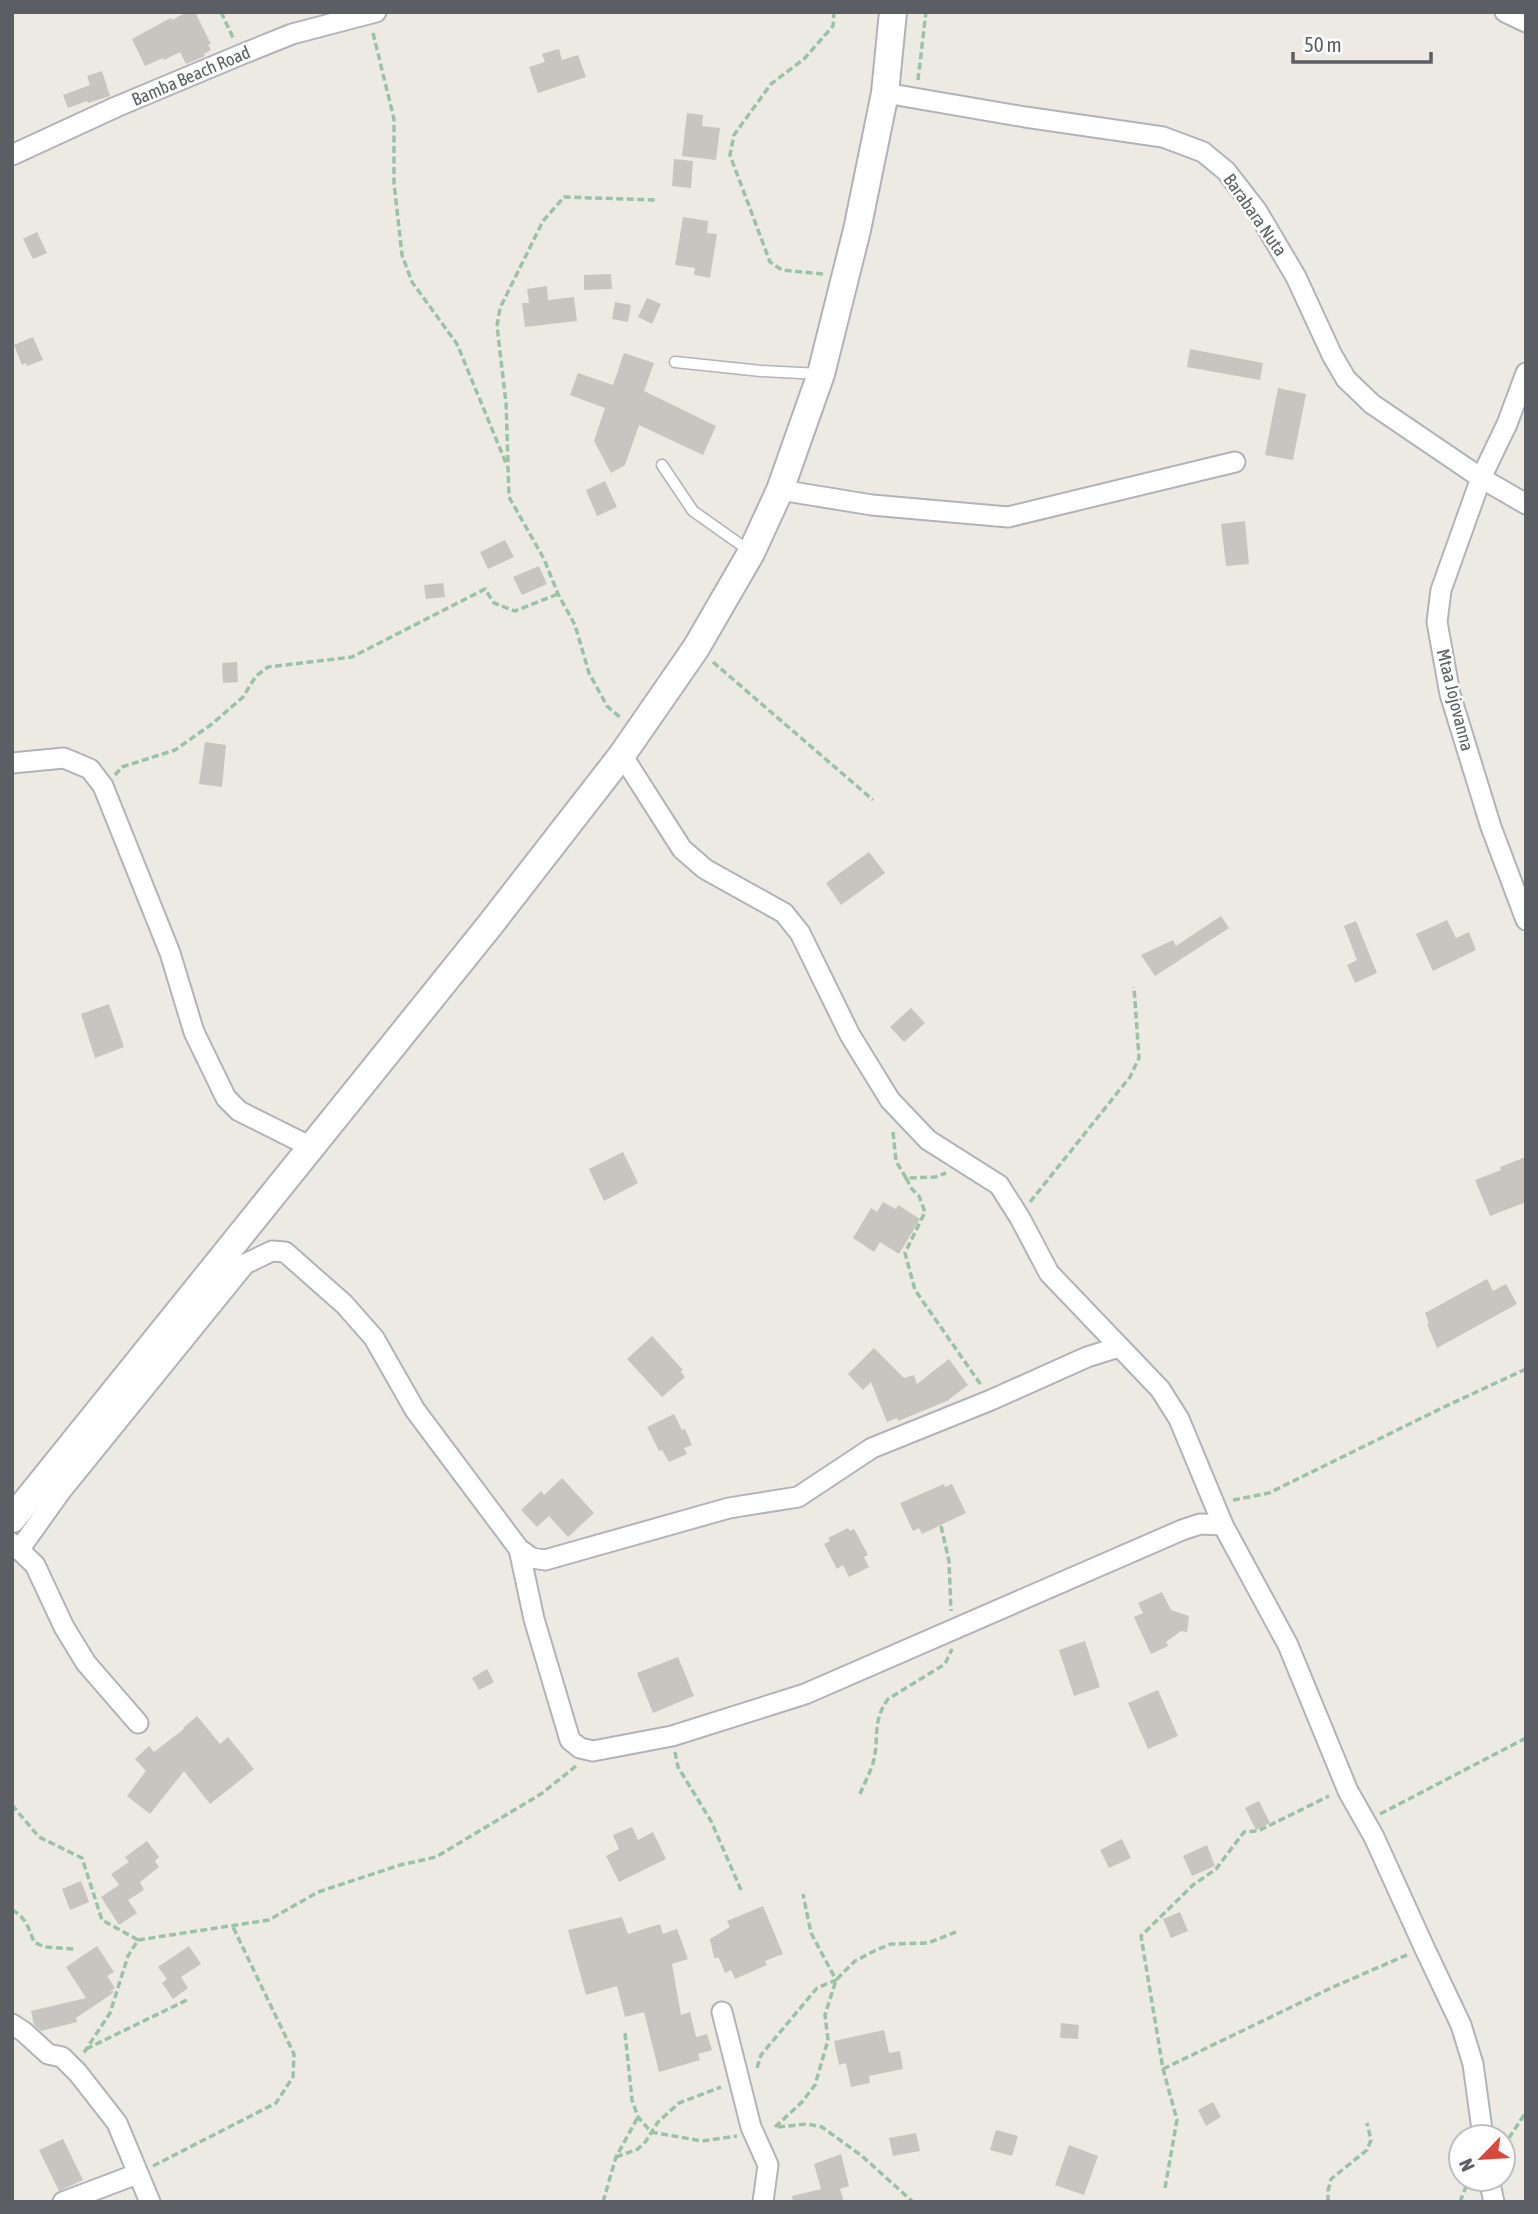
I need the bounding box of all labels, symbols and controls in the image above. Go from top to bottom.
scale bar [1293,21,1431,65]
text: 50 m [1304,32,1342,56]
street label: Bamba Beach Road [128,41,253,110]
street label: Barabara Nuta [1219,169,1291,260]
street label: Mtaa Jojovanna [1433,647,1478,753]
north arrow [1447,2123,1517,2193]
text: N [1454,2155,1479,2175]

